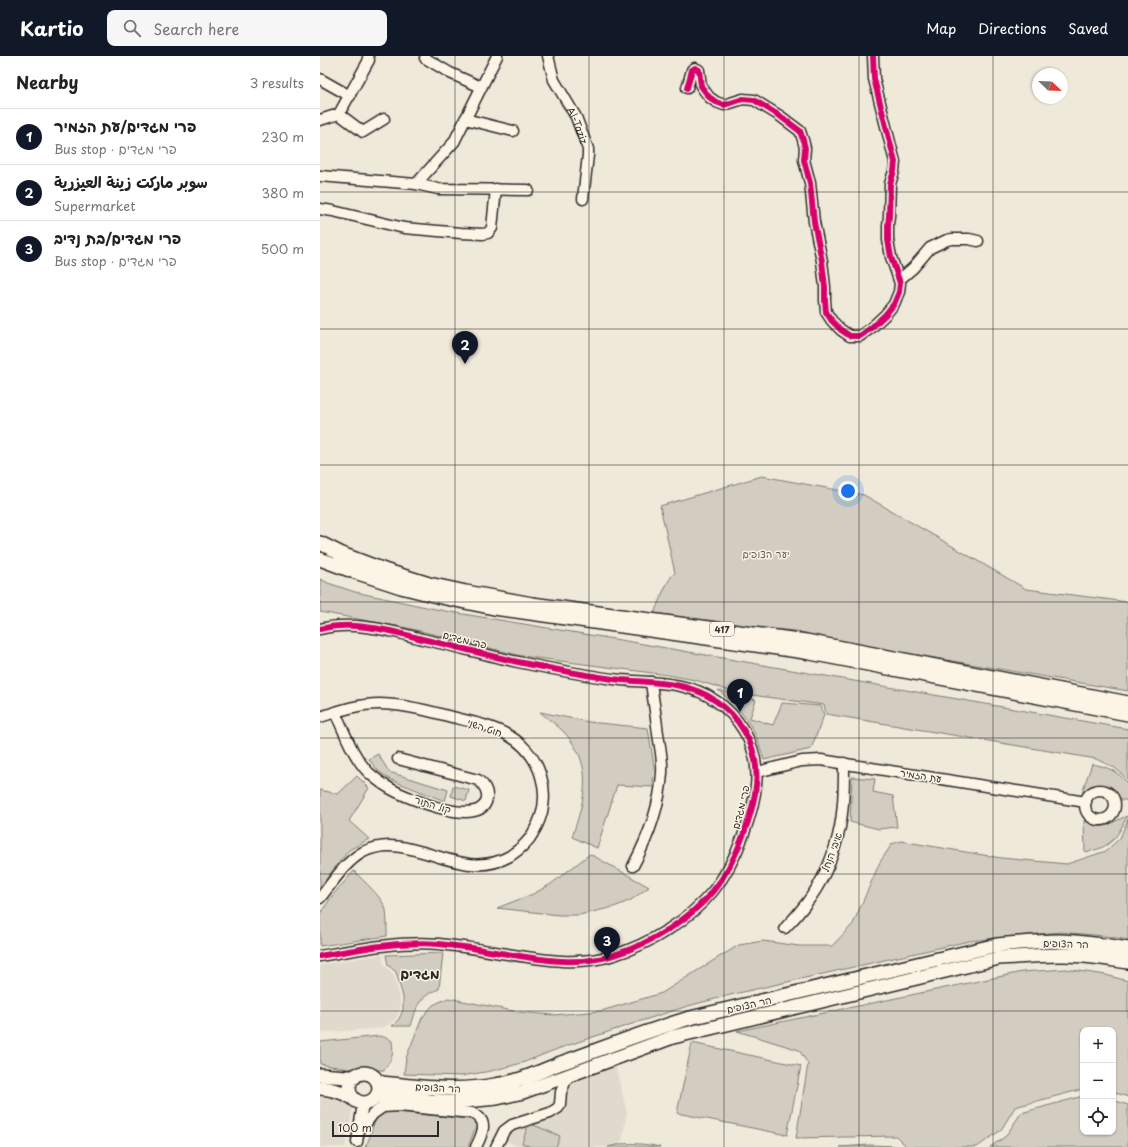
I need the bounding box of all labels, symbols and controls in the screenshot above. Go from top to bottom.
search box [107,10,387,46]
text: Kartio [20,14,83,42]
icon: search [121,17,143,39]
text: Search here [153,17,239,40]
text: Map [926,18,956,39]
text: Directions [978,18,1046,39]
text: Saved [1068,18,1108,39]
north arrow [1032,68,1068,104]
text: Nearby [16,69,78,95]
text: 3 results [250,73,304,92]
street label: Al-Taziz [564,103,593,146]
text: פרי מגדים/עת הזמיר [54,114,196,137]
text: 1 [26,127,32,146]
text: 230 m [262,127,304,146]
text: Bus stop · פרי מגדים [54,139,177,158]
text: سوبر ماركت زينة العيزرية [54,170,208,193]
text: 2 [24,183,34,202]
text: 380 m [261,183,304,202]
text: Supermarket [54,196,136,215]
text: פרי מגדים/בת נדיב [54,226,181,249]
text: 3 [25,239,33,258]
text: 500 m [261,239,304,258]
text: Bus stop · פרי מגדים [54,251,177,270]
pin: 2 [452,331,478,364]
your location [838,481,858,501]
park label: יער הצופים [742,546,790,561]
road number: 417 [710,622,734,636]
street label: פרי מגדים [441,626,489,652]
pin: 1 [727,679,753,712]
street label: חוט השני [466,714,504,740]
street label: עת הזמיר [899,764,943,786]
street label: פרי מגדים [727,783,753,831]
street label: קול התור [413,791,453,817]
street label: איבי הנחל [817,830,845,874]
pin: 3 [594,927,620,960]
street label: הר הצופים [1043,935,1089,951]
district label: מגדים [400,963,440,984]
street label: הר הצופים [725,992,773,1016]
map controls [1080,1027,1116,1135]
button: + [1080,1027,1116,1063]
button: − [1080,1063,1116,1099]
street label: הר הצופים [415,1078,461,1096]
button: locate [1080,1099,1116,1135]
scale bar [332,1119,439,1138]
text: 100 m [338,1119,372,1136]

